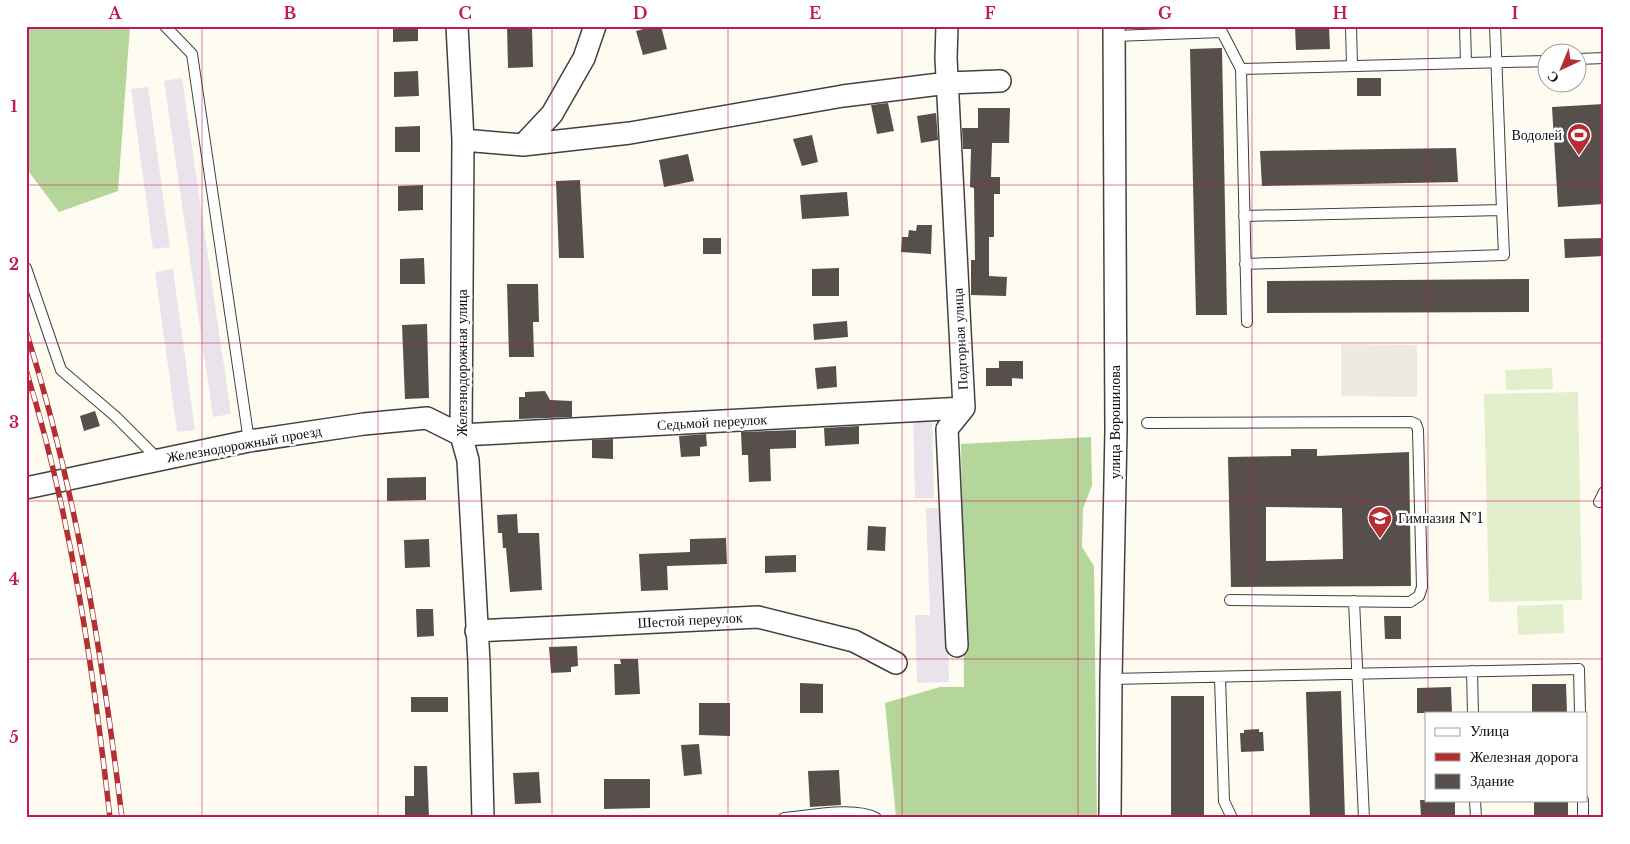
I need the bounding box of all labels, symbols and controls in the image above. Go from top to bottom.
text: A [108,3,123,23]
text: B [284,3,297,23]
text: C [458,3,472,23]
text: D [633,3,647,23]
text: E [809,3,821,23]
text: F [984,3,996,23]
text: G [1158,3,1172,23]
text: H [1332,3,1348,23]
text: I [1512,3,1519,23]
north arrow [1538,42,1588,92]
text: С [1543,67,1563,87]
text: 1 [11,96,18,116]
sports icon: Водолей [1566,122,1592,156]
place label: Водолей [1511,126,1562,144]
text: 2 [9,254,19,274]
street label: Подгорная улица [948,287,972,390]
street label: Железнодорожная улица [453,289,471,437]
street label: улица Ворошилова [1106,364,1124,479]
street label: Седьмой переулок [657,410,768,434]
text: 3 [9,412,19,432]
street label: Железнодорожный проезд [165,421,323,467]
school or university icon: Гимназия №1 [1367,505,1393,539]
place label: Гимназия №1 [1398,509,1483,527]
text: 4 [9,569,19,589]
street label: Шестой переулок [637,608,743,632]
legend [1425,712,1588,802]
text: Улица [1470,721,1509,740]
text: 5 [9,727,19,747]
text: Железная дорога [1470,747,1579,766]
text: Здание [1470,771,1514,790]

